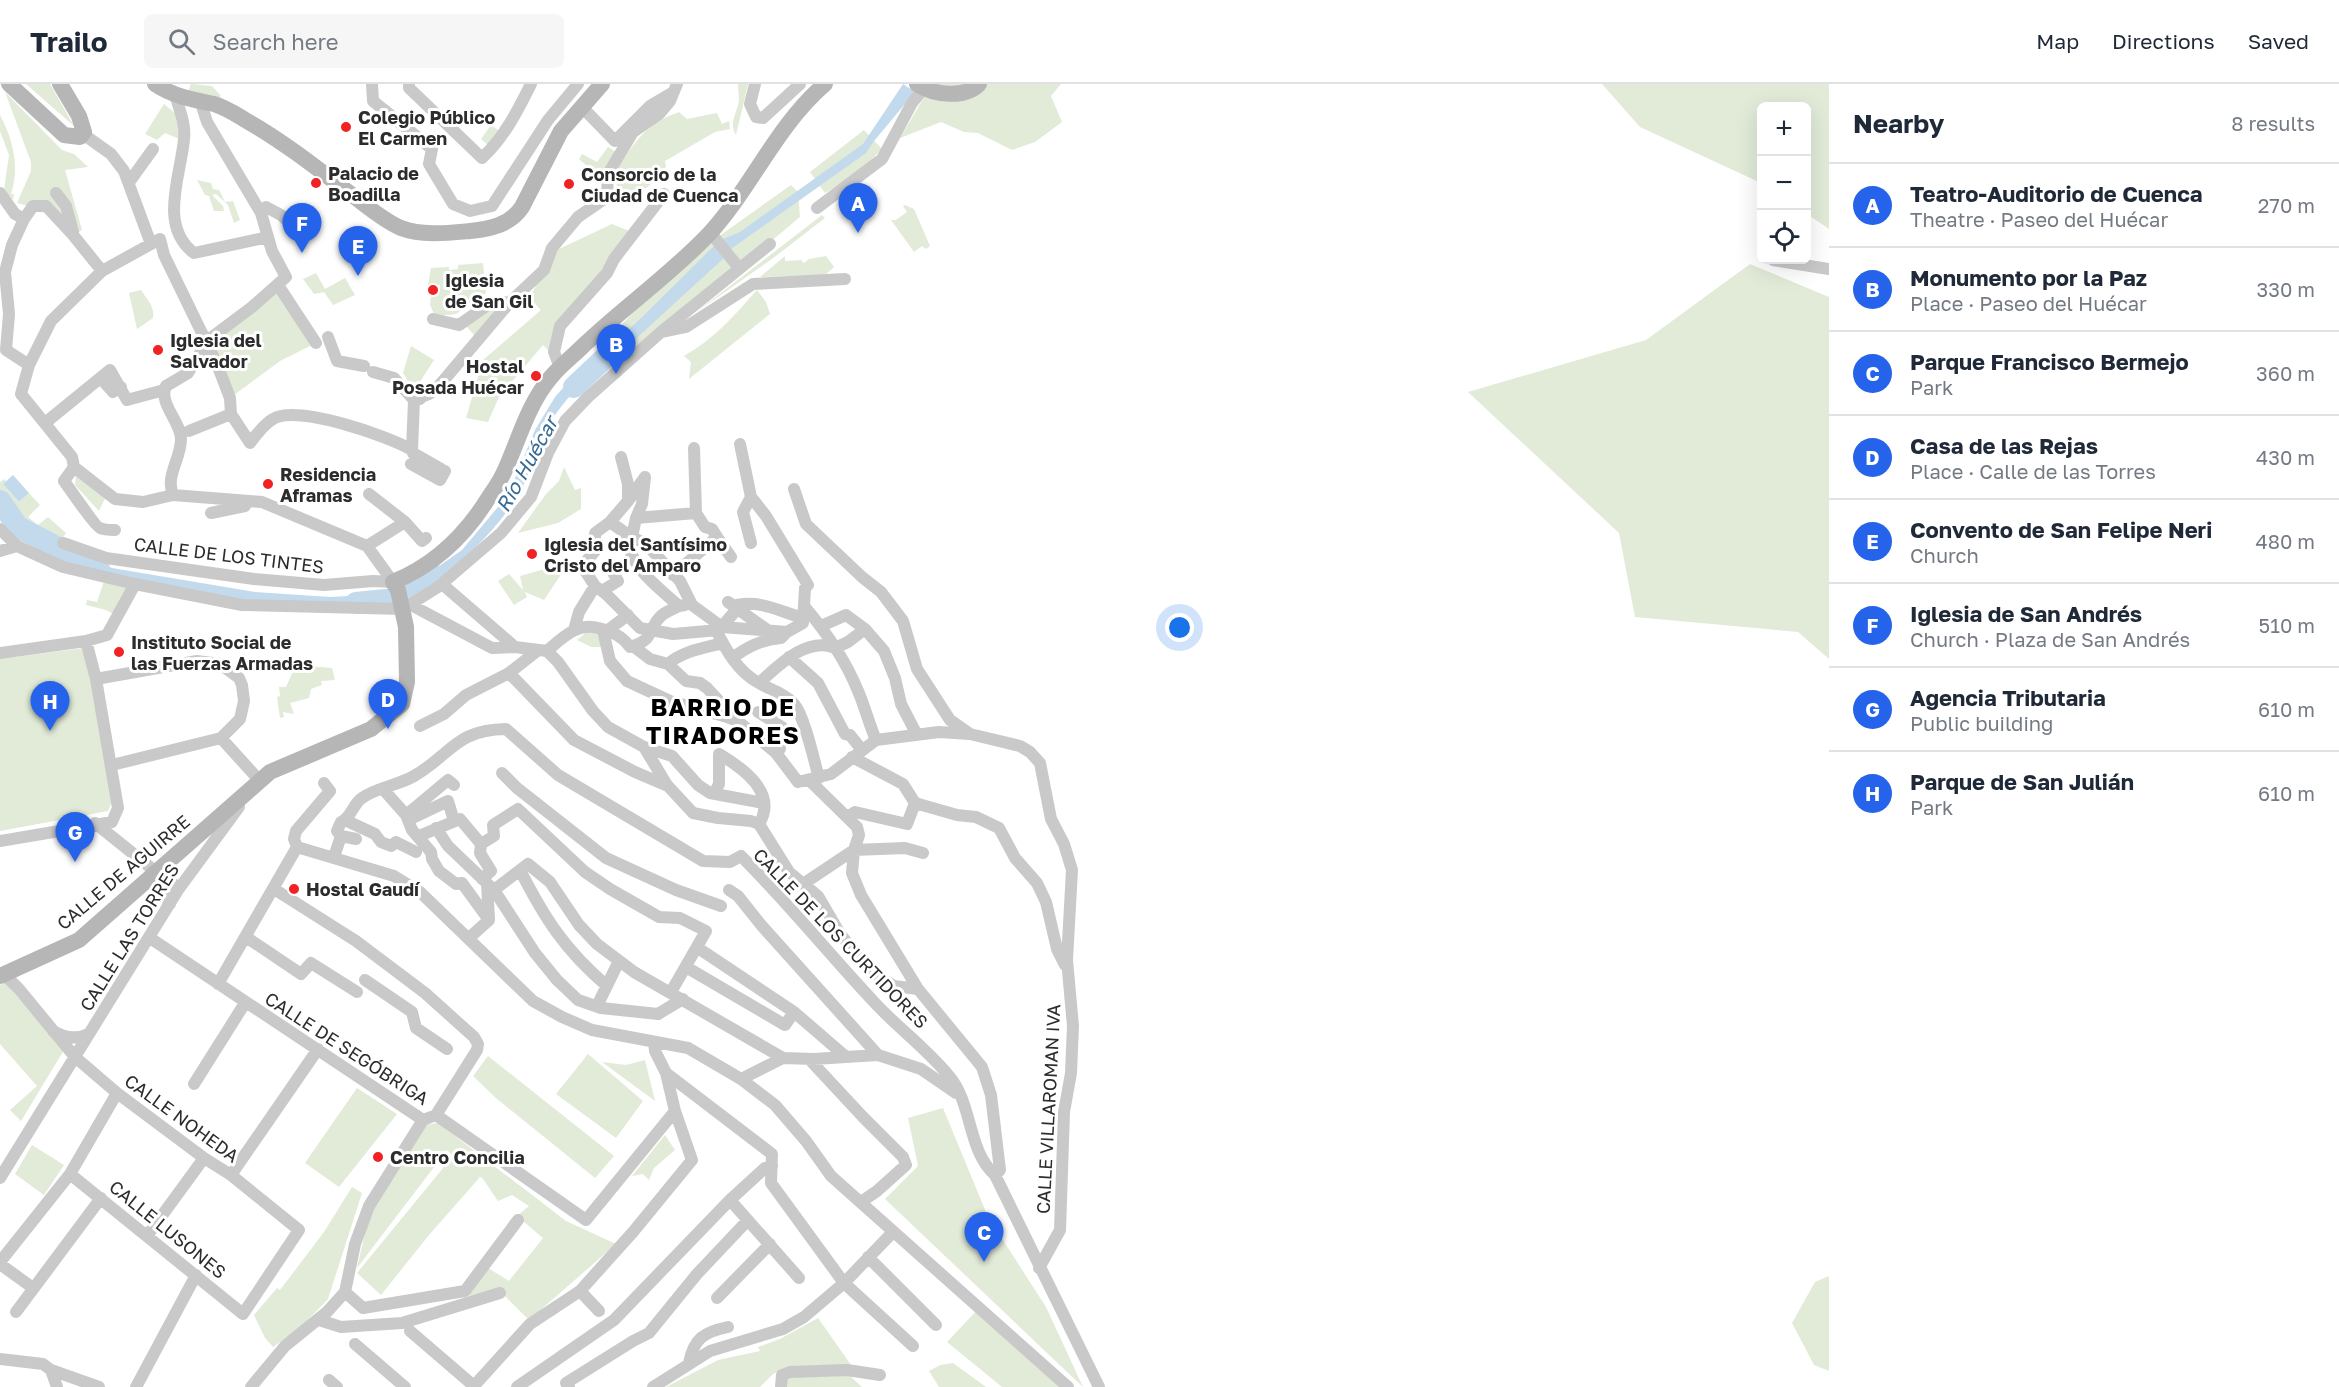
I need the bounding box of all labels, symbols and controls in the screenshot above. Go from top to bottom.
search box [144,14,564,68]
text: Trailo [30,25,108,58]
icon: search [165,25,198,58]
text: Search here [213,28,339,55]
text: Map [2036,28,2079,54]
text: Directions [2112,28,2215,54]
text: Saved [2248,28,2309,54]
map controls [1757,102,1811,264]
button: + [1757,102,1811,156]
place label: Colegio Público El Carmen [358,106,496,149]
text: Nearby [1853,108,1944,139]
text: 8 results [2231,111,2315,135]
marker: Colegio Público El Carmen [339,120,353,134]
button: − [1757,156,1811,210]
place label: Palacio de Boadilla [328,162,419,205]
place label: Consorcio de la Ciudad de Cuenca [581,163,738,206]
marker: Palacio de Boadilla [309,176,323,190]
marker: Consorcio de la Ciudad de Cuenca [562,177,576,191]
text: Teatro-Auditorio de Cuenca [1910,180,2203,207]
pin: A [838,184,878,233]
text: A [1865,193,1880,217]
text: 270 m [2258,193,2315,217]
pin: F [282,204,322,253]
text: Theatre · Paseo del Huécar [1910,207,2168,231]
button: locate [1757,210,1811,264]
pin: E [338,226,378,276]
text: Monumento por la Paz [1910,264,2147,291]
place label: Iglesia de San Gil [445,269,533,312]
text: B [1865,277,1880,301]
text: 330 m [2257,277,2315,301]
marker: Iglesia de San Gil [426,283,440,297]
text: Place · Paseo del Huécar [1910,291,2147,315]
pin: B [596,324,636,374]
place label: Iglesia del Salvador [170,329,261,372]
marker: Iglesia del Salvador [151,343,165,357]
text: Parque Francisco Bermejo [1910,348,2189,375]
place label: Hostal Posada Huécar [392,355,524,398]
text: C [1865,361,1880,385]
text: 360 m [2256,361,2315,385]
marker: Hostal Posada Huécar [529,369,543,383]
text: Park [1910,375,1953,399]
water label: Río Huécar [490,410,563,516]
text: Casa de las Rejas [1910,432,2098,459]
text: D [1865,445,1880,469]
text: 430 m [2256,445,2315,469]
text: Place · Calle de las Torres [1910,459,2156,483]
place label: Residencia Aframas [280,463,376,506]
marker: Residencia Aframas [261,477,275,491]
text: Convento de San Felipe Neri [1910,516,2212,543]
text: E [1866,529,1879,553]
text: 480 m [2256,529,2315,553]
street label: CALLE DE LOS TINTES [133,532,325,578]
place label: Iglesia del Santísimo Cristo del Amparo [544,533,727,576]
text: Church [1910,543,1979,567]
marker: Iglesia del Santísimo Cristo del Amparo [525,547,539,561]
text: Iglesia de San Andrés [1910,600,2142,627]
your location [1165,613,1194,642]
text: F [1867,613,1878,637]
text: 510 m [2259,613,2315,637]
text: Church · Plaza de San Andrés [1910,627,2190,651]
place label: Instituto Social de las Fuerzas Armadas [131,631,313,674]
marker: Instituto Social de las Fuerzas Armadas [112,645,126,659]
pin: D [368,680,408,729]
pin: H [31,682,70,731]
text: Agencia Tributaria [1910,684,2106,711]
district label: BARRIO DE TIRADORES [646,692,800,749]
text: G [1865,697,1880,721]
text: 610 m [2258,697,2315,721]
text: Public building [1910,711,2053,735]
text: Parque de San Julián [1910,768,2134,795]
text: H [1865,781,1880,805]
text: 610 m [2258,781,2315,805]
text: Park [1910,795,1953,819]
street label: CALLE DE AGUIRRE [52,810,194,934]
pin: G [56,812,94,862]
street label: CALLE DE LOS CURTIDORES [749,843,933,1033]
street label: CALLE LAS TORRES [75,859,183,1015]
place label: Hostal Gaudí [306,878,421,900]
marker: Hostal Gaudí [287,882,301,896]
street label: CALLE DE SEGÓBRIGA [261,987,433,1109]
street label: CALLE VILLAROMAN IVA [1032,1003,1064,1215]
street label: CALLE NOHEDA [121,1069,243,1167]
place label: Centro Concilia [390,1146,525,1168]
marker: Centro Concilia [371,1150,385,1164]
street label: CALLE LUSONES [105,1175,231,1283]
pin: C [964,1212,1004,1262]

